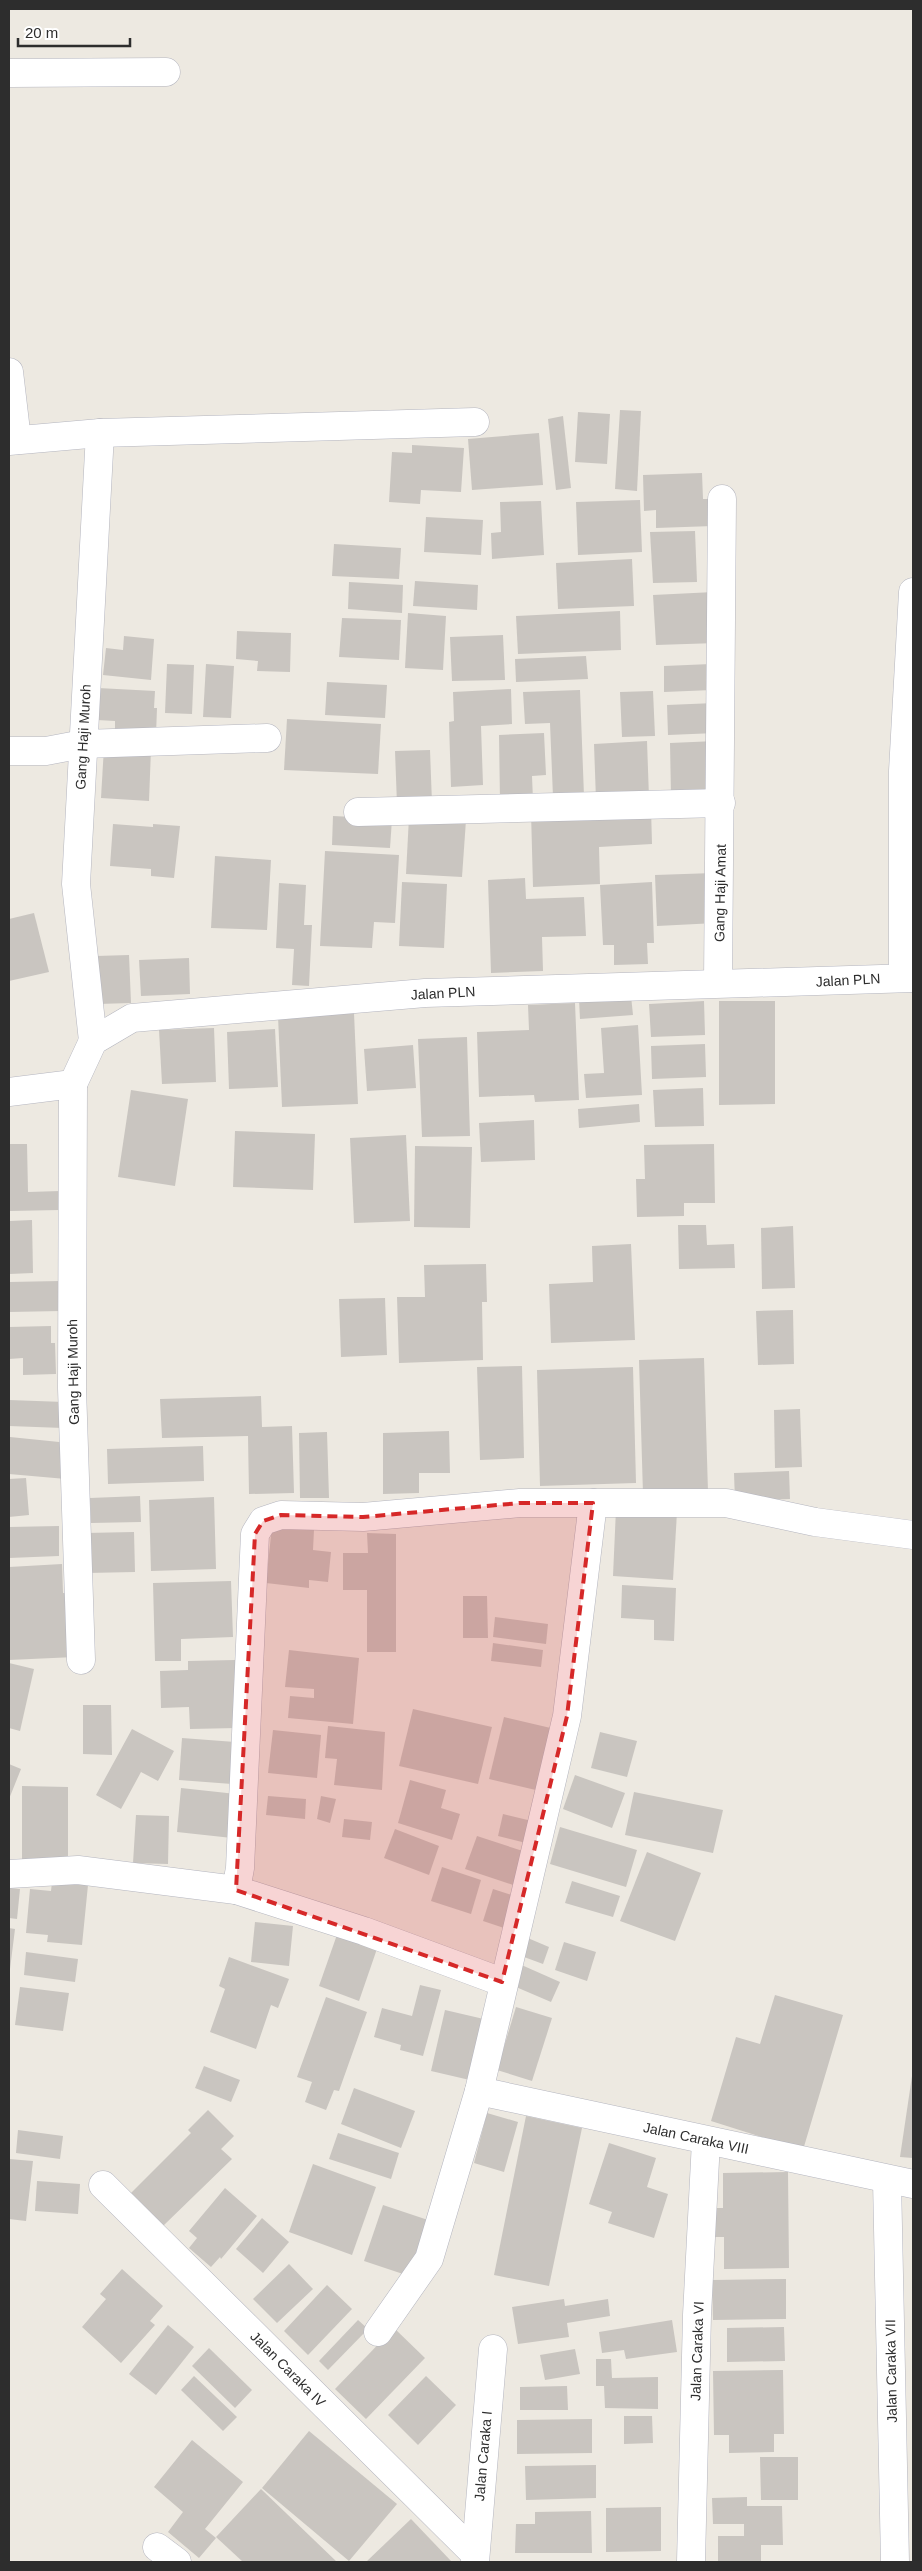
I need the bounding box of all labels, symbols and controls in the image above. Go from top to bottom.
scale bar [18,15,130,47]
text: 20 m [25,24,58,41]
street label: Gang Haji Muroh [72,684,94,790]
street label: Gang Haji Amat [711,844,729,942]
street label: Jalan PLN [815,970,881,990]
street label: Jalan PLN [410,983,476,1003]
street label: Gang Haji Muroh [64,1319,82,1425]
street label: Jalan Caraka VIII [642,2119,750,2157]
street label: Jalan Caraka VI [687,2301,707,2401]
street label: Jalan Caraka VII [882,2319,900,2423]
street label: Jalan Caraka IV [247,2328,329,2410]
street label: Jalan Caraka I [471,2410,495,2502]

